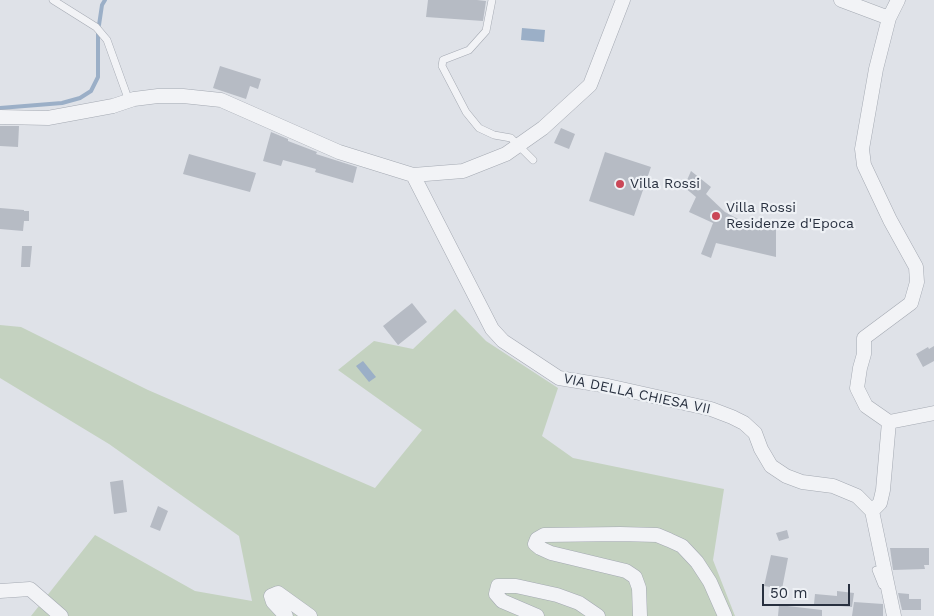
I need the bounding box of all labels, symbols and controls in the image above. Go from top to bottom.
place label: Villa Rossi [630,176,700,192]
marker: Villa Rossi [614,178,626,190]
place label: Villa Rossi Residenze d'Epoca [726,200,854,232]
marker: Villa Rossi Residenze d'Epoca [710,210,722,222]
street label: VIA DELLA CHIESA VII [562,370,712,418]
scale bar [764,574,852,606]
text: 50 m [770,584,807,602]

